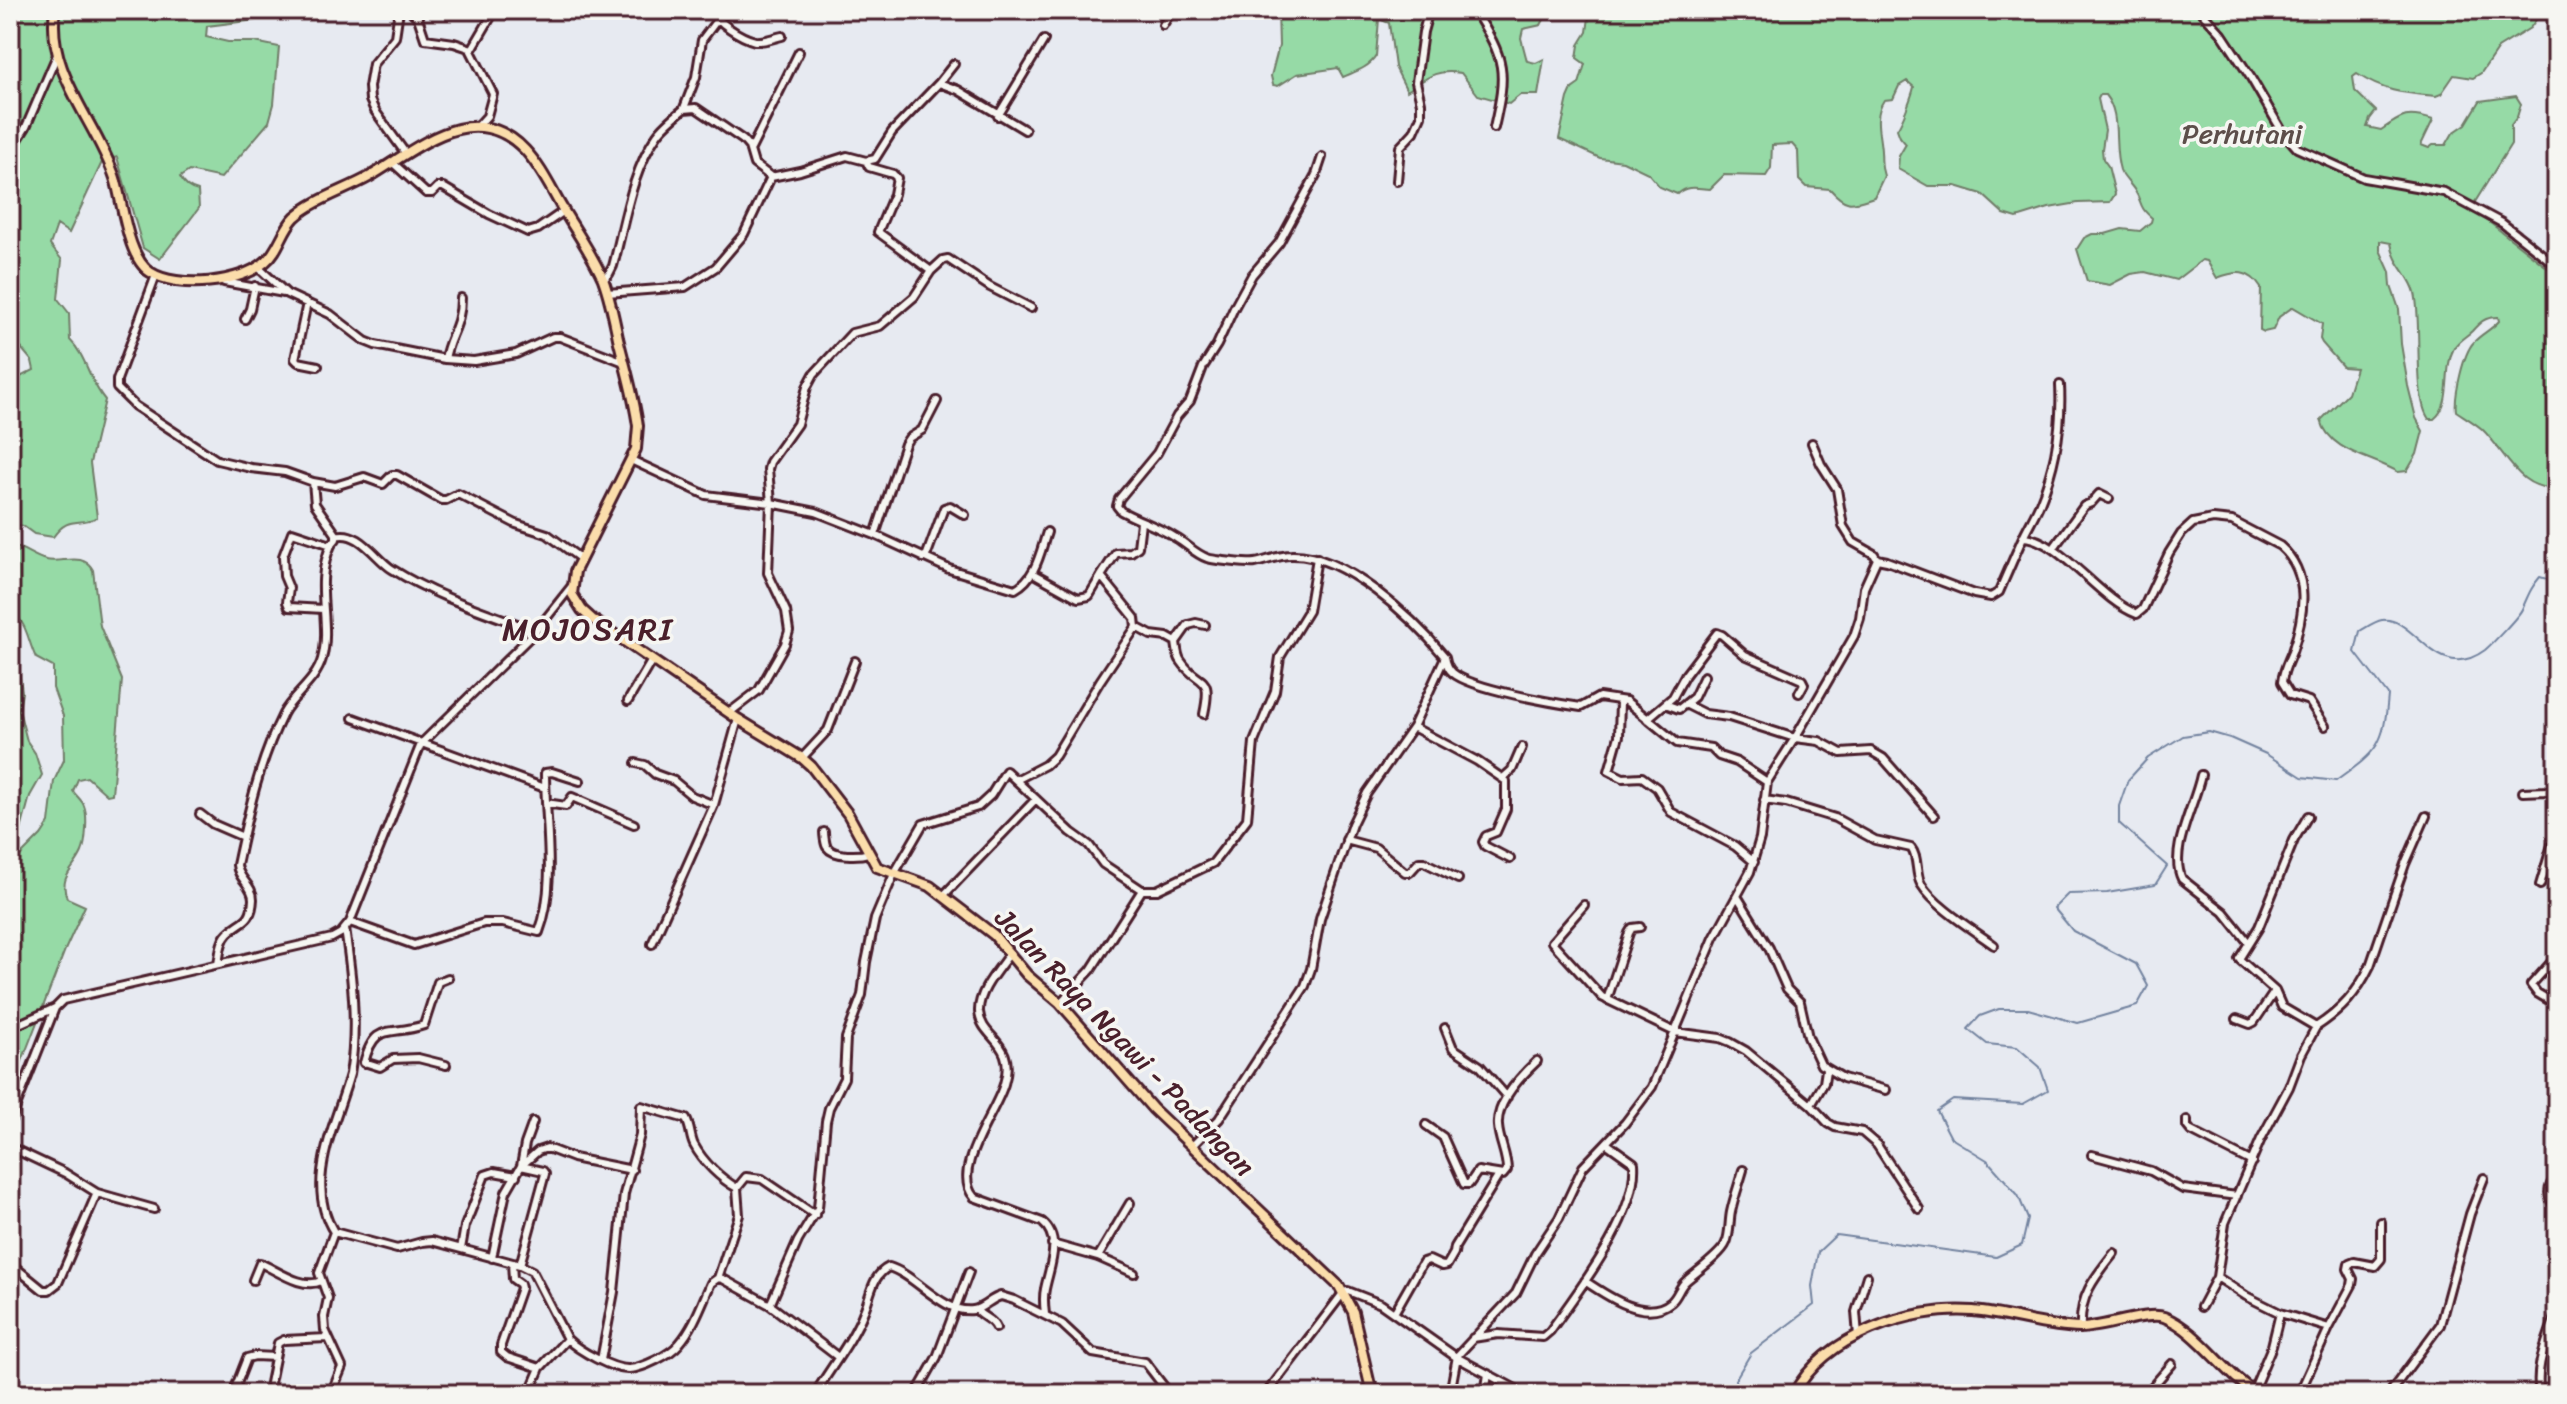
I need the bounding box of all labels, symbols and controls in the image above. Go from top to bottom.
park label: Perhutani [2182,109,2304,158]
district label: MOJOSARI [502,601,674,658]
street label: Jalan Raya Ngawi - Padangan [982,895,1267,1188]

